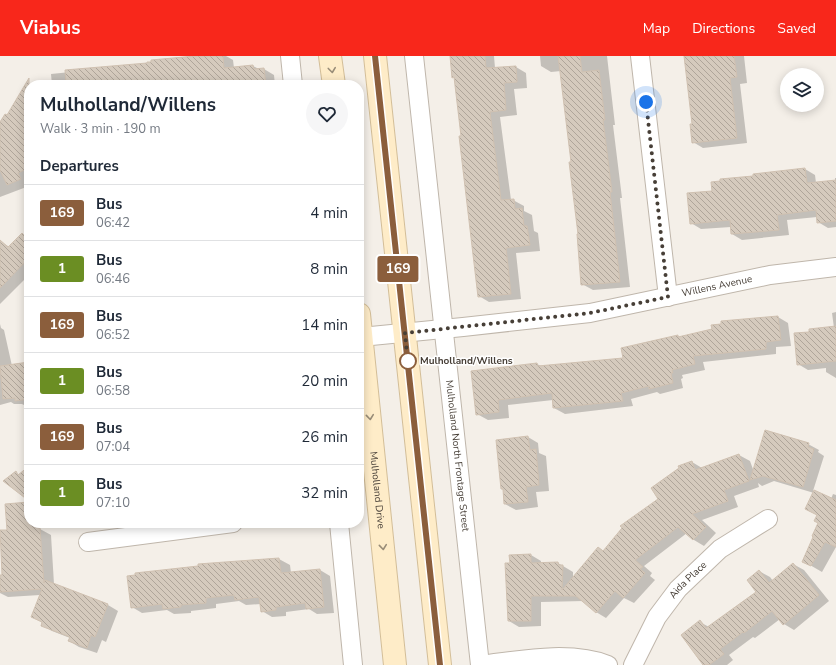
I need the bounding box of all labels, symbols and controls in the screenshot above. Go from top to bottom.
text: Viabus [20,15,80,41]
text: Map [643,19,670,38]
text: Directions [692,19,755,38]
text: Saved [777,19,816,38]
one-way arrow [327,67,336,74]
map controls [780,68,824,112]
button: layers [780,68,824,112]
text: Mulholland/Willens [40,92,216,118]
your location [636,92,656,112]
button: heart [306,93,348,135]
text: Walk · 3 min · 190 m [40,120,161,138]
text: Departures [40,156,119,176]
text: Bus [96,194,122,214]
text: 169 [49,203,75,222]
text: 4 min [310,203,348,223]
text: 06:42 [96,214,130,232]
text: Bus [96,250,122,270]
line badge: 169 [375,256,421,282]
text: 1 [58,259,66,278]
text: 8 min [310,259,348,279]
text: 169 [385,259,411,278]
text: 06:46 [96,270,130,288]
street label: Willens Avenue [680,272,753,300]
text: Bus [96,306,122,326]
text: 169 [49,315,75,334]
text: 14 min [301,315,348,335]
text: 06:52 [96,326,130,344]
marker: Mulholland/Willens [399,352,417,370]
place label: Mulholland/Willens [420,354,513,368]
text: Bus [96,362,122,382]
text: 1 [58,371,66,390]
text: 20 min [301,371,348,391]
street label: Mulholland North Frontage Street [442,379,473,533]
text: 06:58 [96,382,130,400]
one-way arrow [365,414,374,420]
text: Bus [96,418,122,438]
text: 169 [49,427,75,446]
text: 26 min [301,427,348,447]
text: 07:04 [96,438,130,456]
street label: Mulholland Drive [366,451,388,529]
text: Bus [96,474,122,494]
text: 1 [58,483,66,502]
text: 32 min [301,483,348,503]
text: 07:10 [96,494,130,512]
one-way arrow [378,544,387,550]
street label: Aida Place [666,558,710,602]

